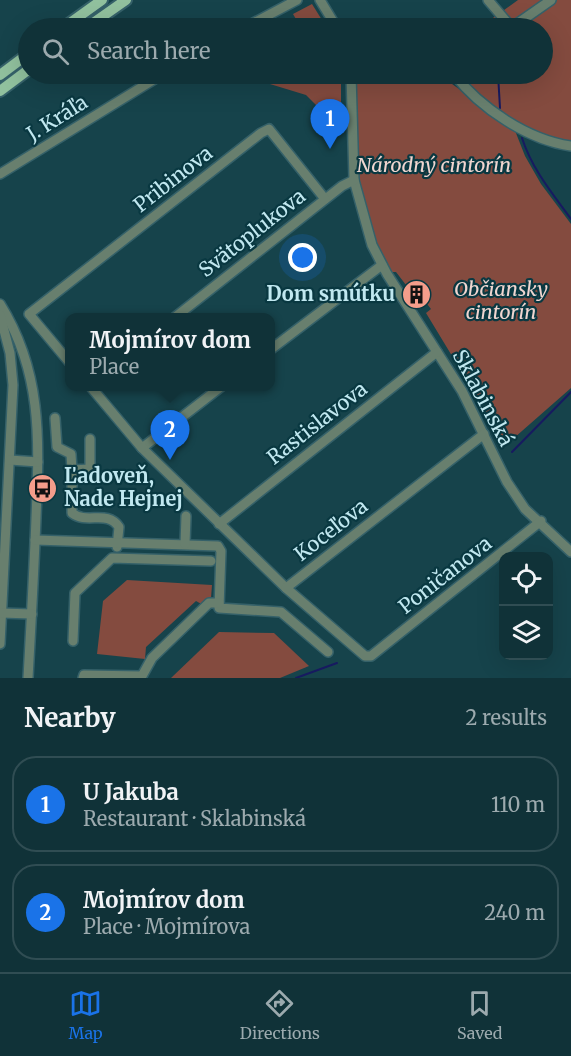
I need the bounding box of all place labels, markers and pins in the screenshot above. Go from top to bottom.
pin: 1 [310,100,350,149]
building icon: Dom smútku [400,278,432,310]
place label: Dom smútku [266,281,395,306]
pin: 2 [150,410,190,460]
place label: Ľadoveň, Nade Hejnej [64,463,183,511]
bus stop icon: Ľadoveň, Nade Hejnej [27,472,59,504]

